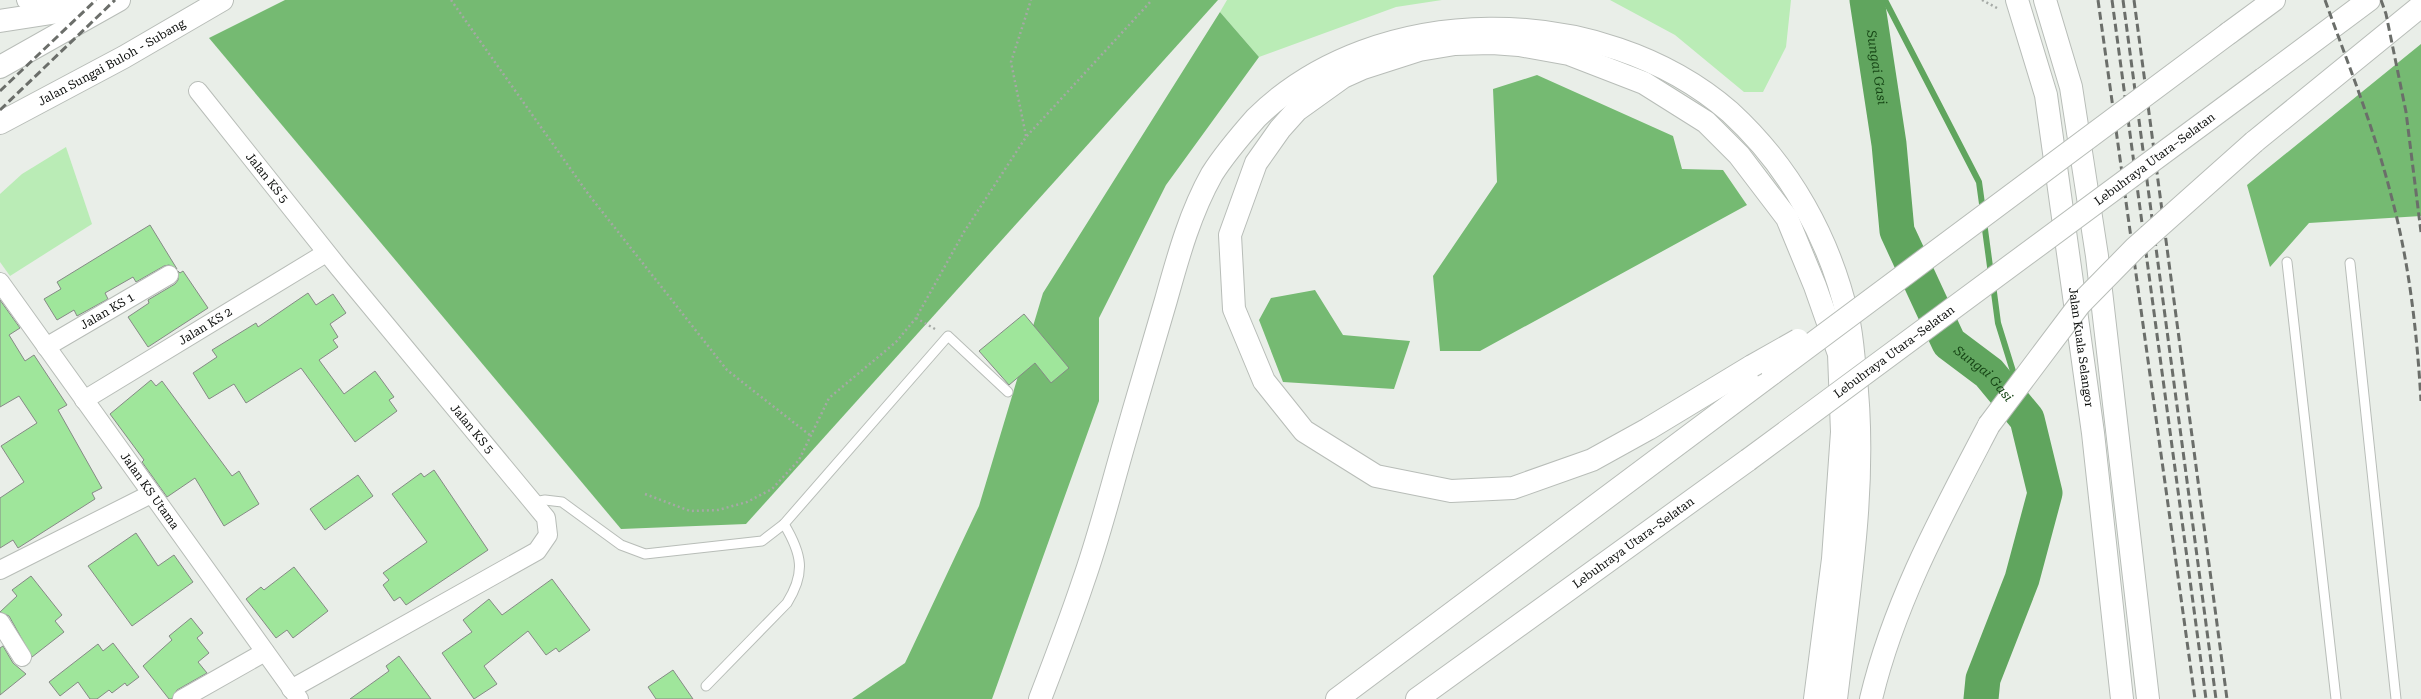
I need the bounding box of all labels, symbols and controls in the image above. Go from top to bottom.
street label: Jalan Sungai Buloh - Subang [35,16,188,109]
water label: Sungai Gasi [1864,28,1890,106]
street label: Lebuhraya Utara–Selatan [2092,110,2218,208]
street label: Jalan KS 5 [243,150,292,206]
street label: Jalan Kuala Selangor [2066,287,2096,408]
street label: Jalan KS 1 [78,290,137,332]
street label: Lebuhraya Utara–Selatan [1831,302,1958,401]
street label: Jalan KS 2 [176,305,235,348]
water label: Sungai Gasi [1951,342,2017,404]
street label: Jalan KS 5 [448,401,497,457]
street label: Jalan KS Utama [117,450,182,532]
street label: Lebuhraya Utara–Selatan [1570,494,1697,591]

